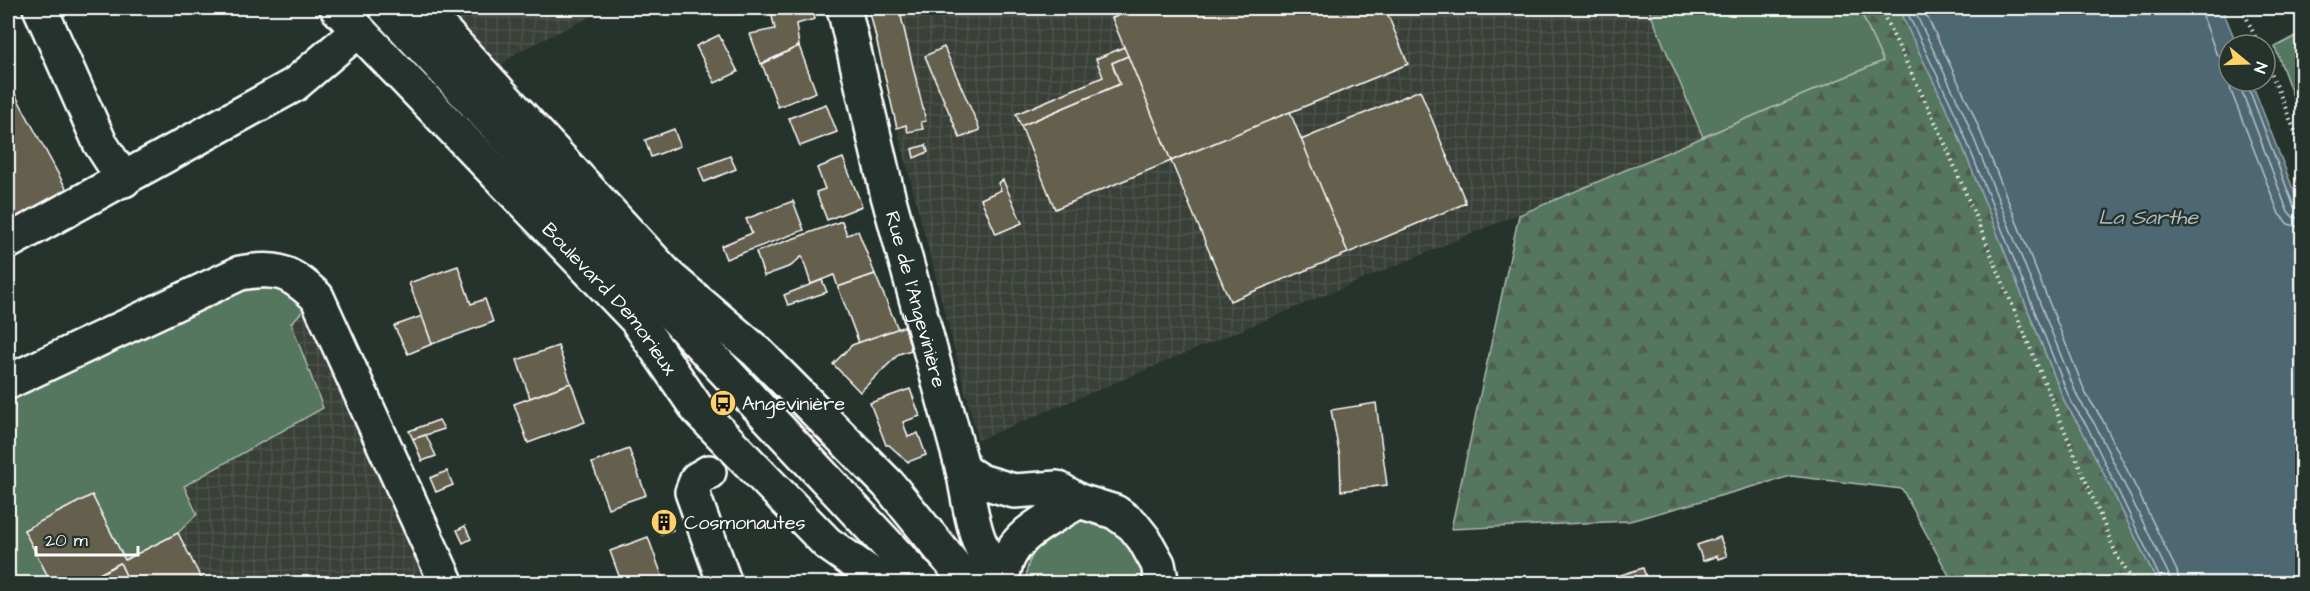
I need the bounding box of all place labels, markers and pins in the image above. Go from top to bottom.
bus stop icon: Angevinière [708,388,738,418]
place label: Angevinière [742,390,845,419]
building icon: Cosmonautes [649,507,679,537]
place label: Cosmonautes [684,509,806,537]

